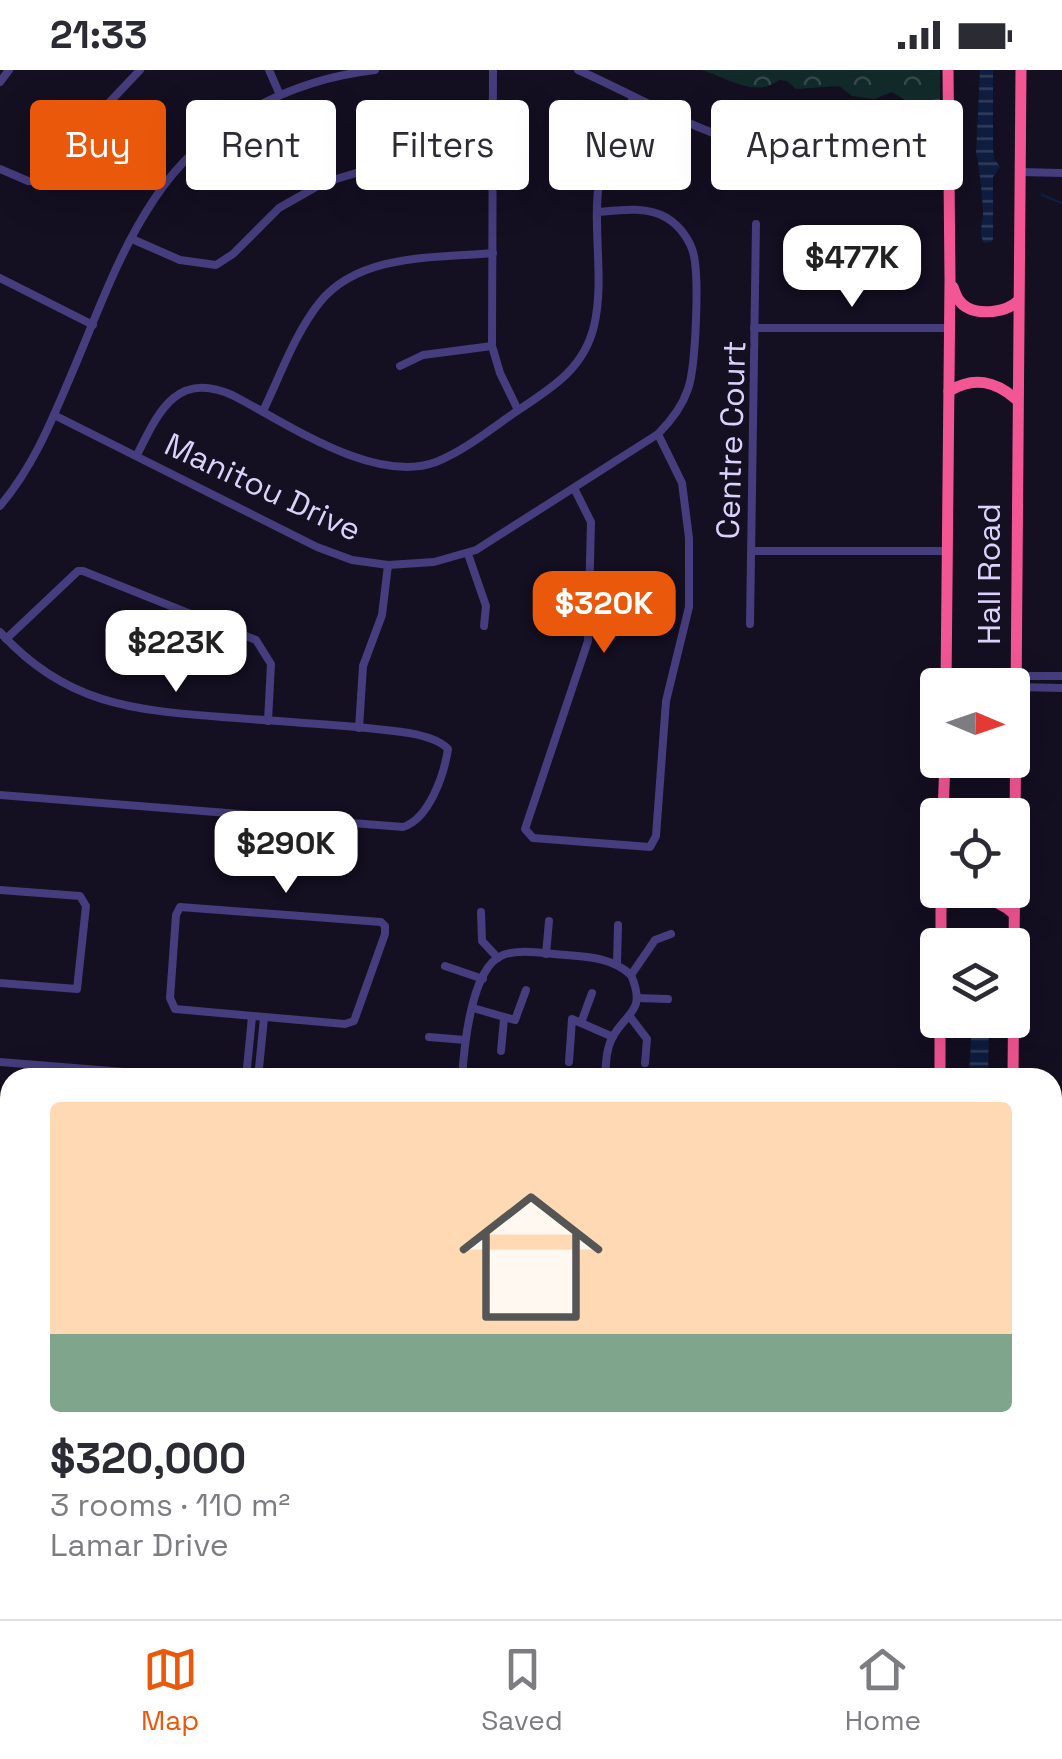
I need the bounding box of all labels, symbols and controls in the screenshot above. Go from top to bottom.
text: 21:33 [50,11,147,59]
chip: Buy [30,100,166,190]
chip: Rent [186,100,336,190]
chip: Filters [356,100,529,190]
chip: New [549,100,691,190]
chip: Apartment [711,100,963,190]
pin: $477K [782,225,922,310]
text: $477K [805,237,899,277]
street label: Centre Court [708,340,754,540]
street label: Manitou Drive [159,424,367,550]
street label: Hall Road [969,503,1009,645]
pin: $320K [534,571,674,656]
text: $320K [555,583,653,623]
pin: $223K [106,610,246,695]
text: $223K [128,622,224,662]
north arrow [920,668,1030,778]
map controls [920,668,1030,1038]
button: locate [920,798,1030,908]
pin: $290K [216,811,356,896]
text: $290K [237,823,335,863]
button: layers [920,928,1030,1038]
icon: home [441,1167,621,1347]
text: $320,000 [50,1432,246,1485]
text: 3 rooms · 110 m² [50,1485,290,1525]
text: Lamar Drive [50,1525,229,1565]
tab: Map [141,1642,199,1738]
tab: Saved [481,1642,563,1738]
tab: Home [845,1642,921,1738]

